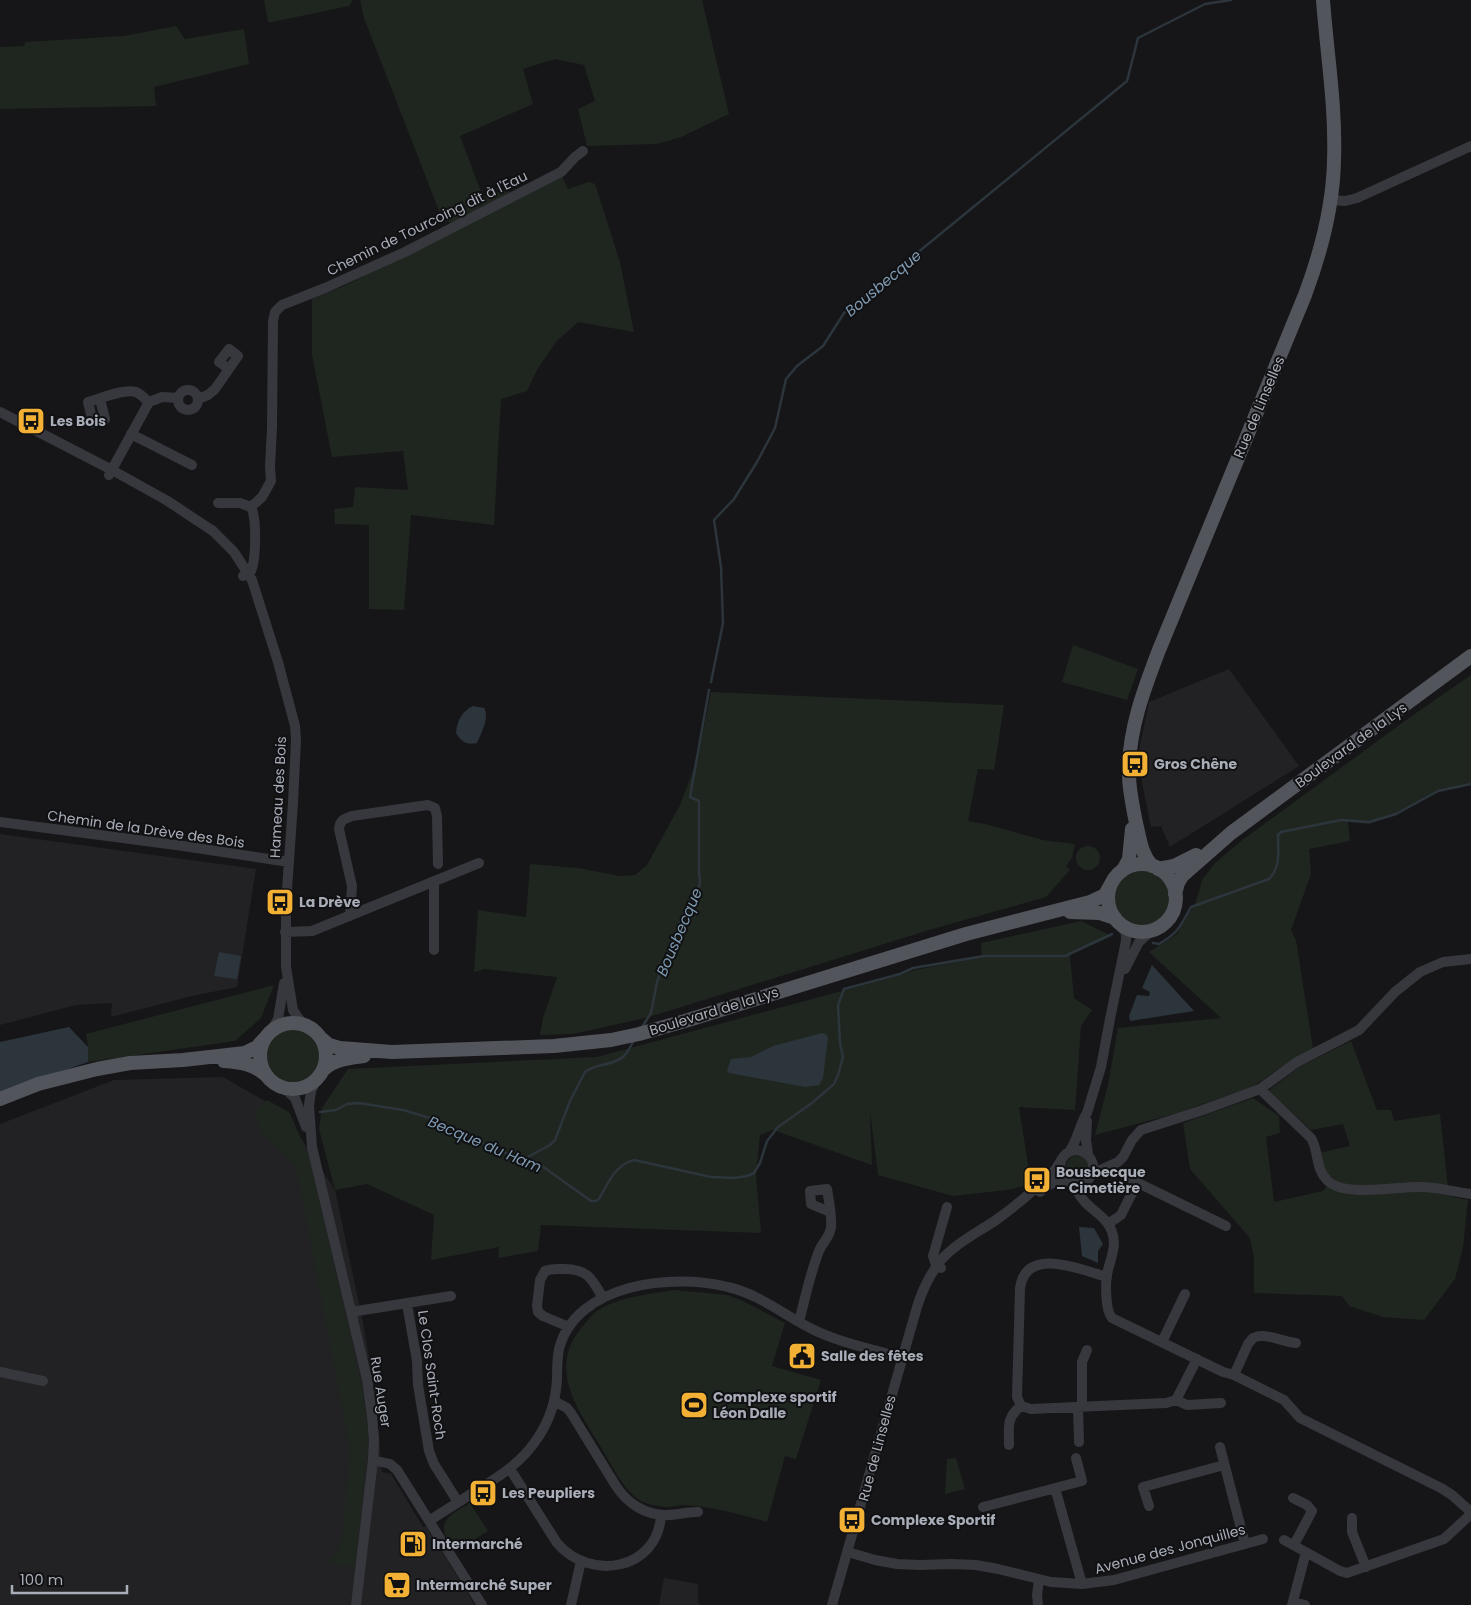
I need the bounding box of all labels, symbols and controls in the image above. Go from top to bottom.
street label: Chemin de Tourcoing dit à l'Eau [323,166,531,280]
water label: Bousbecque [840,245,926,321]
street label: Rue de Linselles [1228,353,1290,461]
bus stop icon: Les Bois [16,406,46,436]
place label: Les Bois [50,411,106,431]
street label: Boulevard de la Lys [1291,697,1411,793]
street label: Hameau des Bois [265,736,291,858]
bus stop icon: Gros Chêne [1120,749,1150,779]
place label: Gros Chêne [1154,754,1238,774]
street label: Chemin de la Drève des Bois [46,805,246,853]
water label: Bousbecque [651,885,707,979]
bus stop icon: La Drève [265,887,295,917]
place label: La Drève [299,892,361,912]
street label: Boulevard de la Lys [647,982,781,1040]
water label: Becque du Ham [425,1111,545,1177]
place label: Bousbecque – Cimetière [1056,1162,1146,1198]
bus stop icon: Bousbecque – Cimetière [1022,1165,1052,1195]
street label: Le Clos Saint-Roch [413,1309,451,1441]
public building icon: Salle des fêtes [787,1341,817,1371]
place label: Salle des fêtes [821,1346,924,1366]
street label: Rue Auger [366,1355,396,1429]
place label: Complexe sportif Léon Dalle [713,1387,837,1423]
sports icon: Complexe sportif Léon Dalle [679,1390,709,1420]
street label: Rue de Linselles [853,1393,901,1503]
bus stop icon: Les Peupliers [468,1478,498,1508]
place label: Les Peupliers [502,1483,595,1503]
bus stop icon: Complexe Sportif [837,1505,867,1535]
place label: Complexe Sportif [871,1510,995,1530]
street label: Avenue des Jonquilles [1092,1519,1248,1579]
fuel station icon: Intermarché [398,1529,428,1559]
place label: Intermarché [432,1534,523,1554]
scale bar [12,1562,128,1594]
text: 100 m [20,1569,63,1590]
supermarket icon: Intermarché Super [382,1570,412,1600]
place label: Intermarché Super [416,1575,552,1595]

